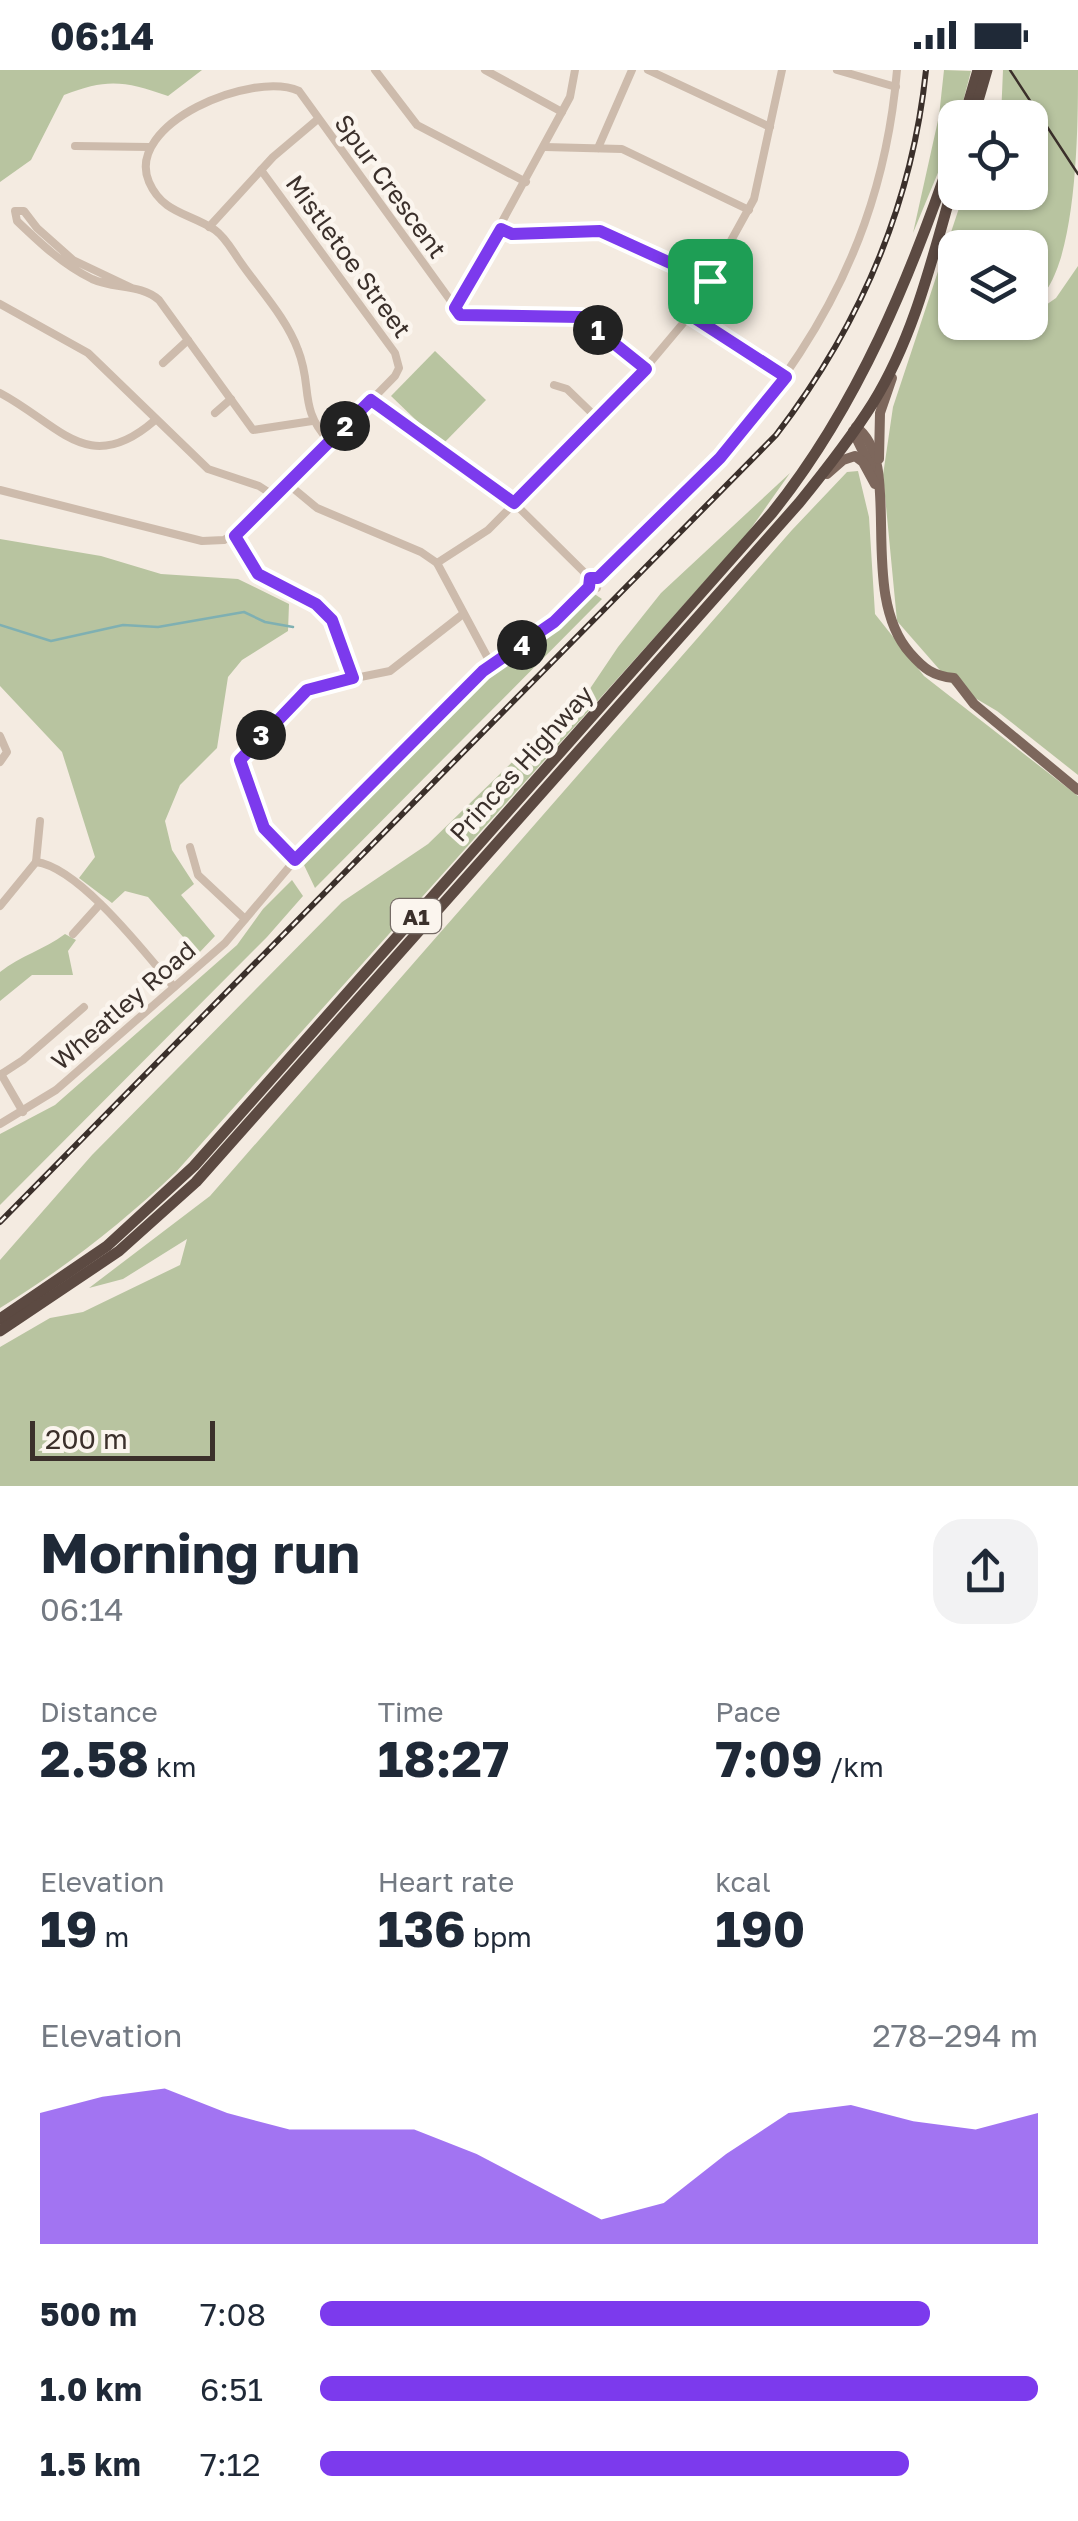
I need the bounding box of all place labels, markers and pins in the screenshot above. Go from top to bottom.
pin [668,239,753,324]
pin: 1 [573,305,623,355]
pin: 2 [320,401,370,451]
pin: 4 [497,620,547,670]
pin: 3 [236,710,286,760]

